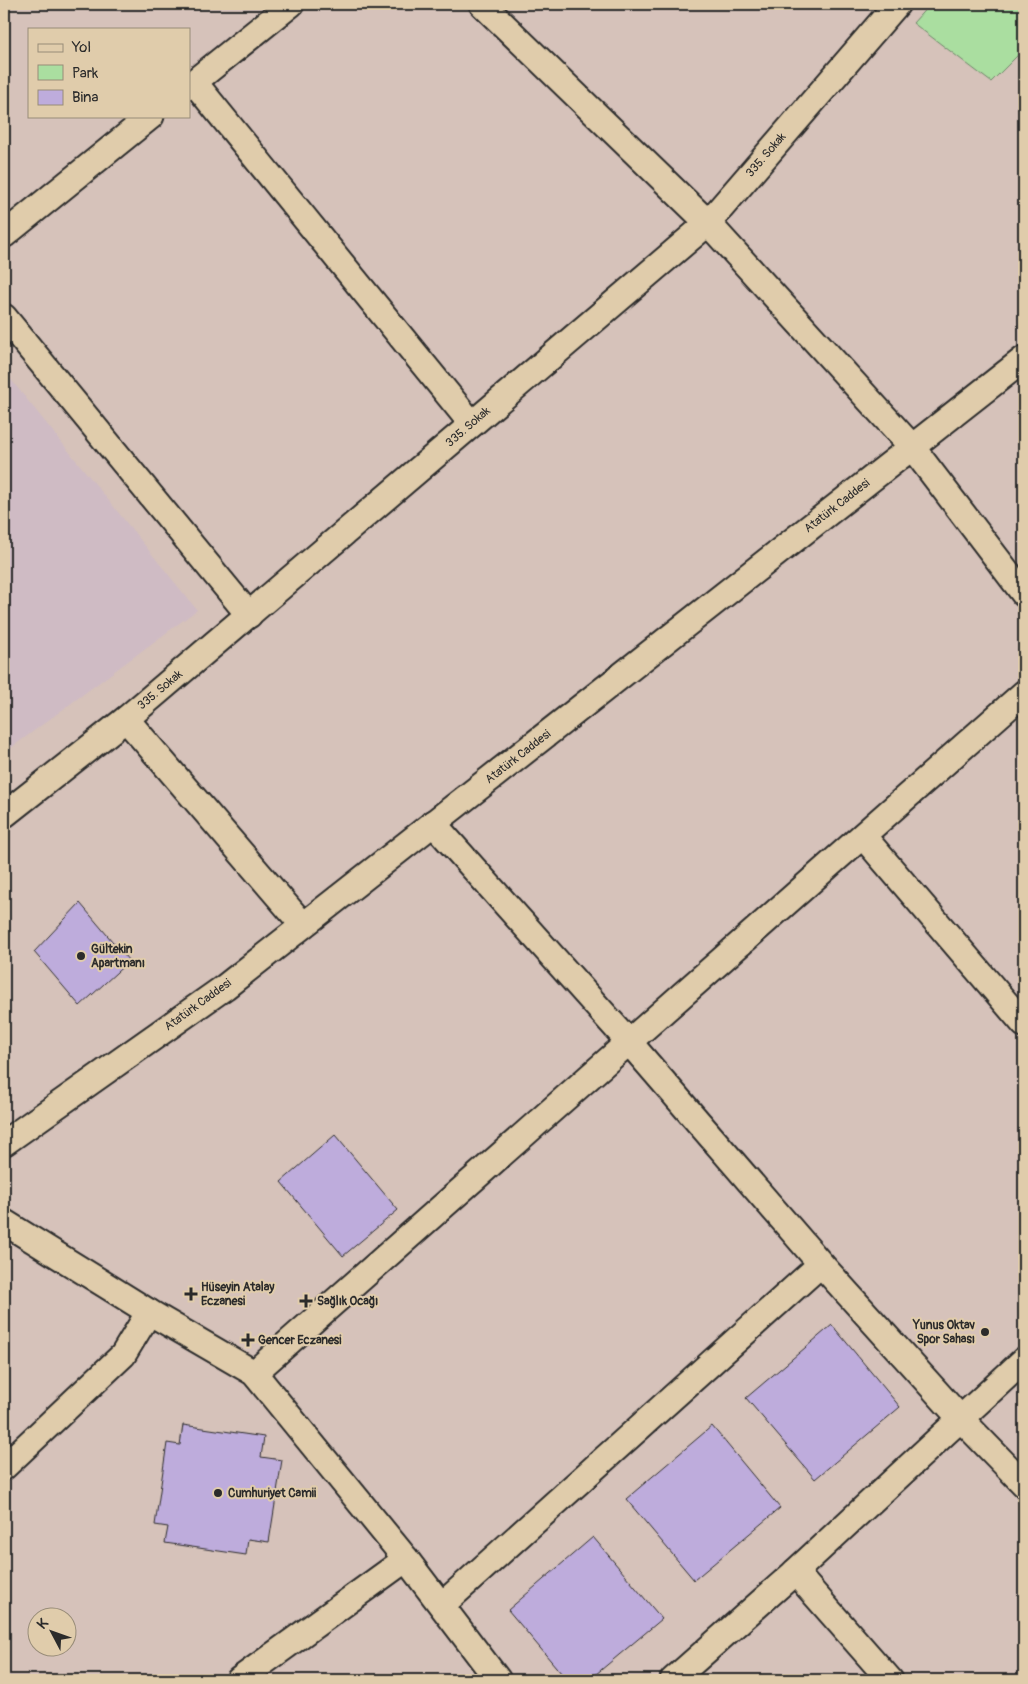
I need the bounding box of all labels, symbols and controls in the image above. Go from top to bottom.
legend [28,28,190,118]
text: Yol [71,38,91,57]
text: Park [72,64,99,83]
text: Bina [72,88,99,107]
street label: 335. Sokak [743,130,789,180]
street label: 335. Sokak [443,404,493,450]
street label: Atatürk Caddesi [801,476,873,536]
street label: 335. Sokak [134,667,186,713]
street label: Atatürk Caddesi [482,727,554,787]
place label: Gültekin Apartmanı [91,942,145,971]
marker: Gültekin Apartmanı [75,950,87,962]
street label: Atatürk Caddesi [162,976,234,1034]
place label: Hüseyin Atalay Eczanesi [201,1280,275,1309]
marker: Hüseyin Atalay Eczanesi [185,1288,197,1300]
marker: Sağlık Ocağı [299,1294,313,1308]
place label: Sağlık Ocağı [317,1294,378,1309]
place label: Yunus Oktav Spor Sahası [912,1318,976,1347]
marker: Yunus Oktav Spor Sahası [979,1326,991,1338]
place label: Gencer Eczanesi [258,1333,341,1348]
marker: Gencer Eczanesi [242,1334,254,1346]
place label: Cumhuriyet Camii [228,1486,316,1501]
marker: Cumhuriyet Camii [212,1487,224,1499]
north arrow [28,1606,78,1656]
text: K [33,1615,52,1633]

